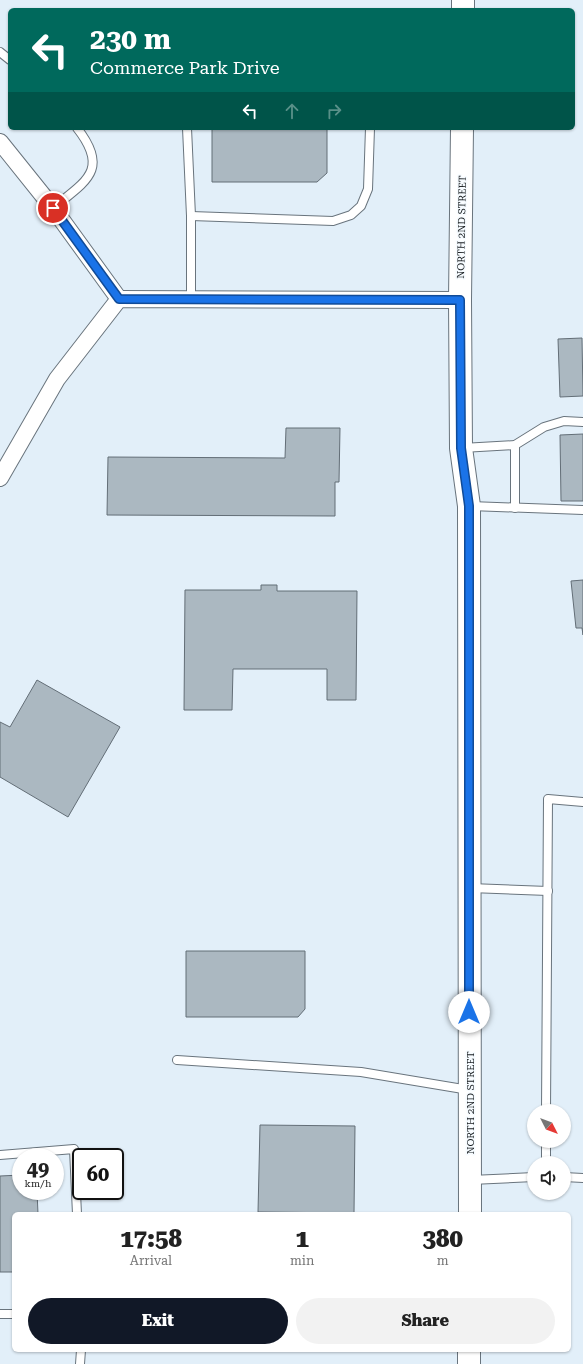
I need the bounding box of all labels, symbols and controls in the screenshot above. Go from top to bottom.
text: 230 m [90,23,171,56]
icon: left [24,24,76,76]
text: Commerce Park Drive [90,57,280,78]
icon: left [239,100,261,122]
icon: ahead [281,100,303,122]
icon: right [323,100,345,122]
street label: NORTH 2ND STREET [455,175,468,279]
pin [36,191,70,225]
icon: arrive [42,197,64,219]
position arrow [448,991,490,1033]
street label: NORTH 2ND STREET [465,1051,476,1155]
north arrow [527,1104,571,1148]
map controls [527,1104,571,1200]
speed limit sign: 60 [72,1148,124,1200]
button: sound [527,1156,571,1200]
text: 49 [27,1157,49,1181]
text: km/h [25,1178,51,1189]
text: 17:58 [120,1225,182,1253]
text: 1 [295,1225,309,1253]
text: 380 [423,1225,463,1253]
text: Arrival [130,1253,172,1268]
text: min [290,1253,314,1268]
text: m [437,1253,449,1268]
button: Exit [28,1298,288,1344]
button: Share [296,1298,555,1344]

